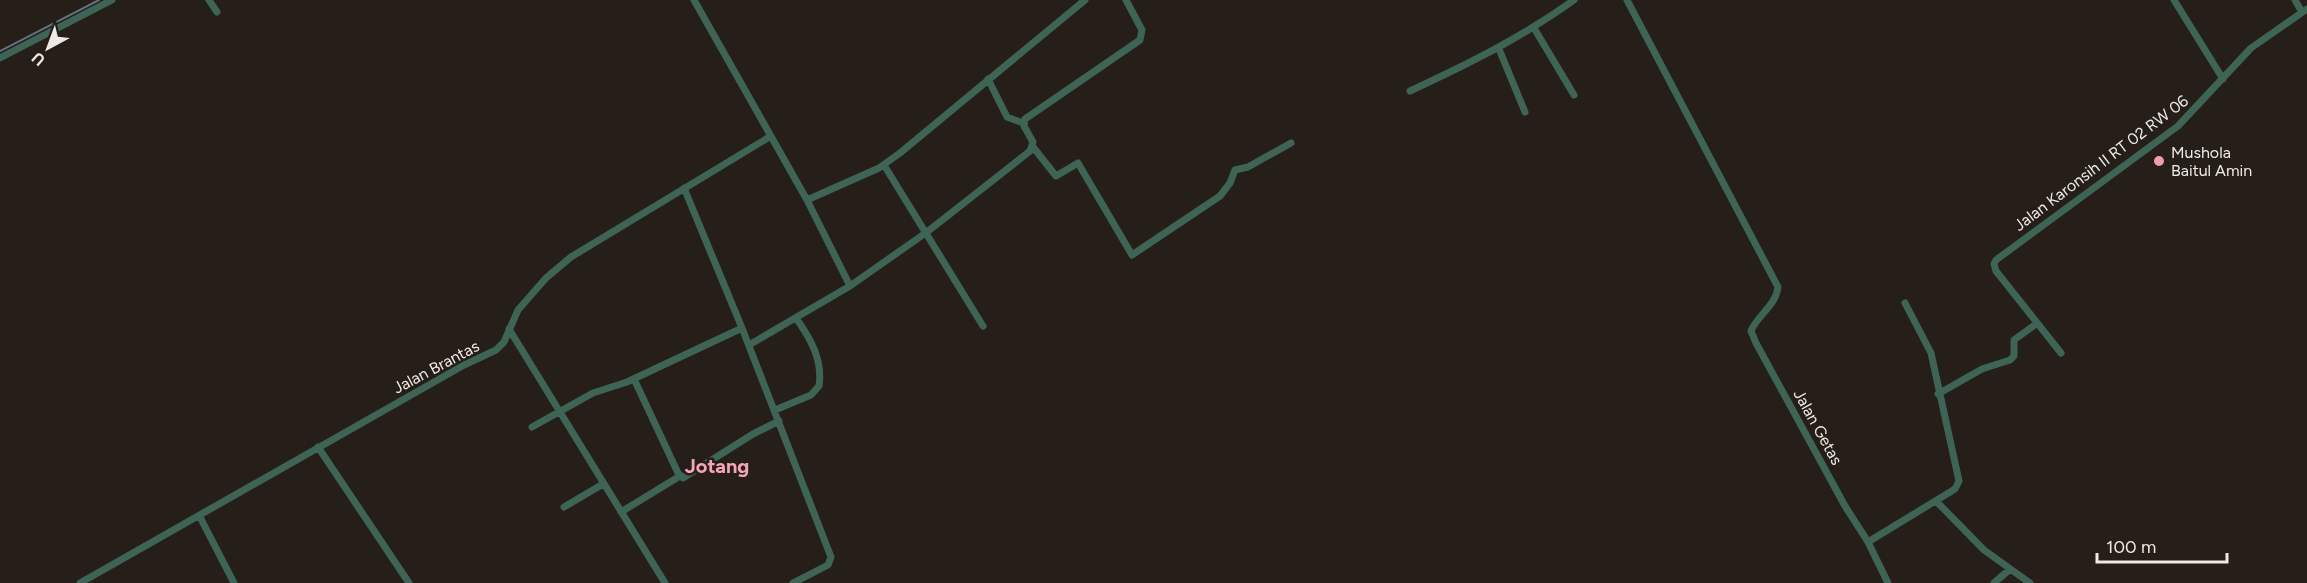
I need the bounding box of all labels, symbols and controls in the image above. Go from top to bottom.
north arrow [18,18,78,78]
text: U [28,48,49,70]
street label: Jalan Karonsih II RT 02 RW 06 [2010,91,2192,235]
place label: Mushola Baitul Amin [2171,143,2252,180]
marker: Mushola Baitul Amin [2152,154,2166,168]
street label: Jalan Brantas [390,336,482,398]
street label: Jalan Getas [1789,386,1847,468]
district label: Jotang [685,454,749,478]
scale bar [2097,526,2228,564]
text: 100 m [2106,536,2156,558]

